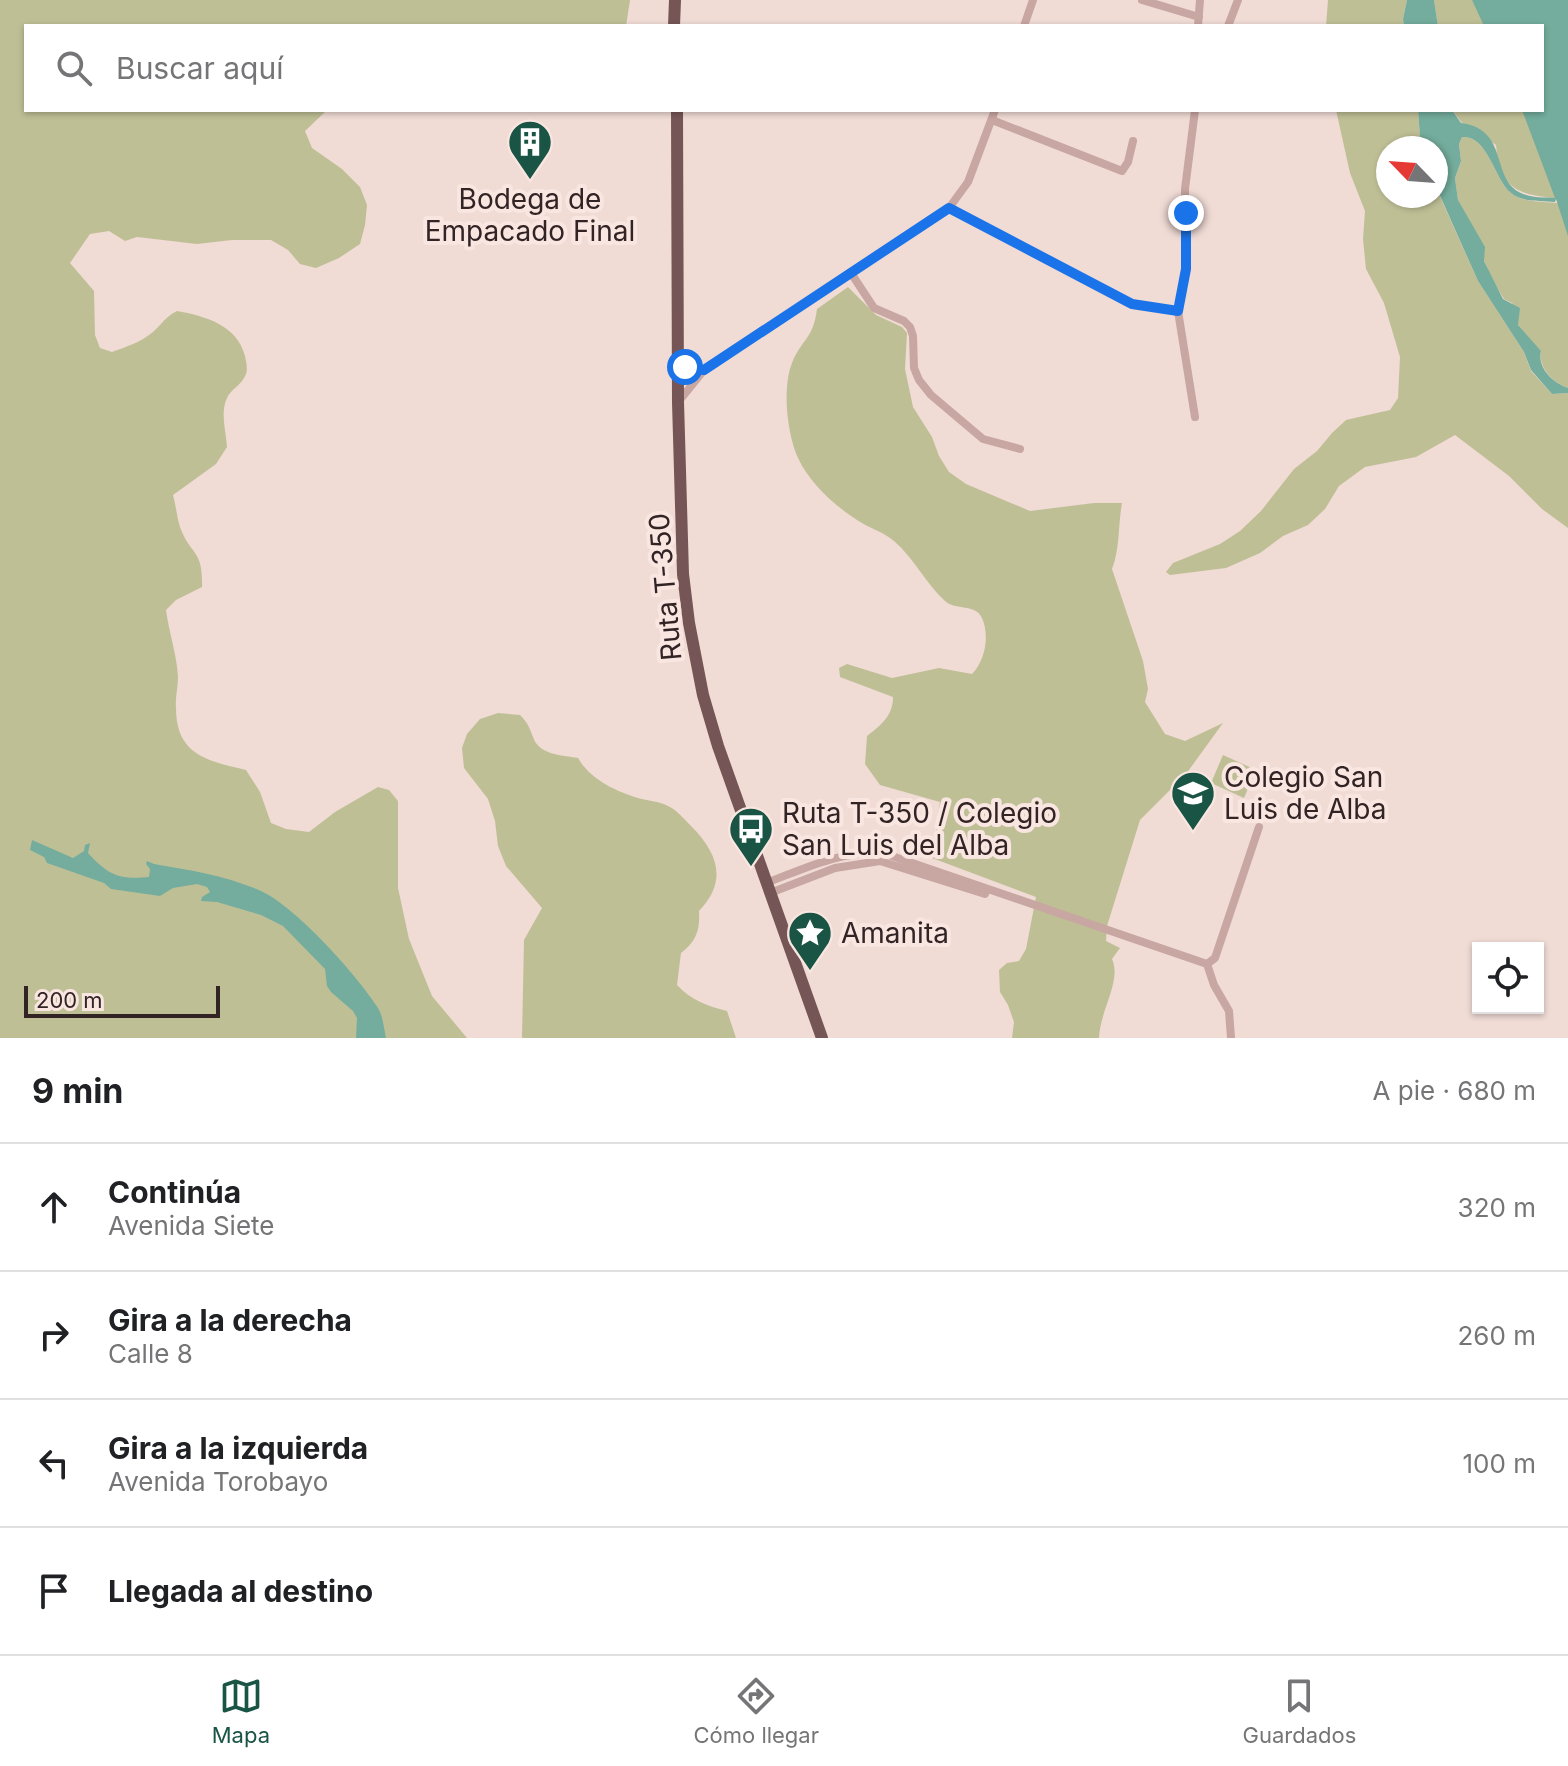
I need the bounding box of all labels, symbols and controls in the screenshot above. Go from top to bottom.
search box [24,24,1544,112]
icon: search [52,46,96,90]
text: Buscar aquí [116,50,283,86]
building icon: Bodega de Empacado Final [506,118,554,181]
north arrow [1376,136,1448,208]
place label: Bodega de Empacado Final [425,182,635,248]
route end [1168,195,1204,231]
route start [667,349,703,385]
street label: Ruta T-350 [642,512,688,662]
place label: Colegio San Luis de Alba [1224,760,1386,826]
school or university icon: Colegio San Luis de Alba [1169,769,1217,832]
place label: Ruta T-350 / Colegio San Luis del Alba [782,796,1057,862]
bus stop icon: Ruta T-350 / Colegio San Luis del Alba [727,805,775,868]
place icon: Amanita [786,909,834,972]
place label: Amanita [841,916,949,950]
map controls [1472,942,1544,1014]
button: locate [1472,942,1544,1014]
scale bar [24,982,220,1018]
text: 200 m [36,987,103,1013]
text: 9 min [32,1070,124,1111]
text: A pie · 680 m [1373,1075,1536,1106]
text: Continúa [108,1174,241,1210]
icon: ahead [32,1185,76,1229]
text: 320 m [1458,1192,1536,1223]
text: Avenida Siete [108,1210,274,1241]
text: Gira a la derecha [108,1302,352,1338]
icon: right [32,1313,76,1357]
text: 260 m [1458,1320,1536,1351]
text: Calle 8 [108,1338,193,1369]
text: Gira a la izquierda [108,1430,368,1466]
icon: left [32,1441,76,1485]
text: 100 m [1463,1448,1536,1479]
text: Avenida Torobayo [108,1466,328,1497]
icon: arrive [32,1569,76,1613]
text: Llegada al destino [108,1573,373,1609]
tab: Mapa [212,1674,270,1748]
tab: Cómo llegar [693,1674,819,1748]
tab: Guardados [1242,1674,1356,1748]

